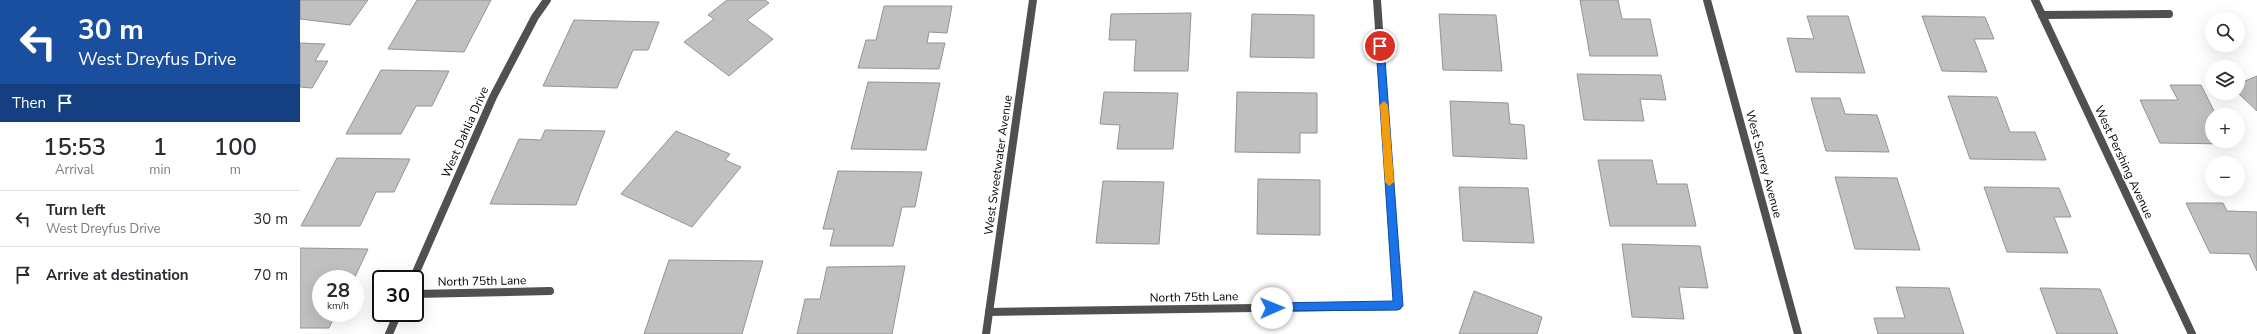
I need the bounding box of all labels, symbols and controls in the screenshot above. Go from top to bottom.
text: 30 m [78,11,144,49]
map controls [2205,12,2245,196]
button: search [2205,12,2245,52]
icon: left [12,16,64,68]
pin [1363,29,1397,63]
icon: arrive [1369,35,1391,57]
text: West Dreyfus Drive [78,47,236,71]
button: layers [2205,60,2245,100]
street label: West Dahlia Drive [438,84,492,180]
icon: arrive [54,92,76,114]
text: Then [12,93,46,113]
street label: West Sweetwater Avenue [980,94,1016,236]
street label: West Pershing Avenue [2091,103,2157,221]
street label: West Surrey Avenue [1742,108,1786,220]
button: + [2205,108,2245,148]
text: 15:53 [43,131,106,163]
text: 1 [153,131,167,163]
text: 100 [214,131,257,163]
button: − [2205,156,2245,196]
text: Arrival [55,161,94,179]
text: min [149,161,171,179]
text: m [230,161,241,179]
text: Turn left [46,200,105,220]
icon: left [12,208,34,230]
text: 30 m [253,209,288,229]
text: West Dreyfus Drive [46,220,160,238]
icon: arrive [12,264,34,286]
text: Arrive at destination [46,265,189,285]
text: 70 m [253,265,288,285]
speed limit sign: 30 [372,270,424,322]
street label: North 75th Lane [437,272,527,290]
text: 28 [326,277,350,304]
position arrow [1251,287,1293,329]
street label: North 75th Lane [1149,288,1239,306]
text: km/h [327,299,349,313]

